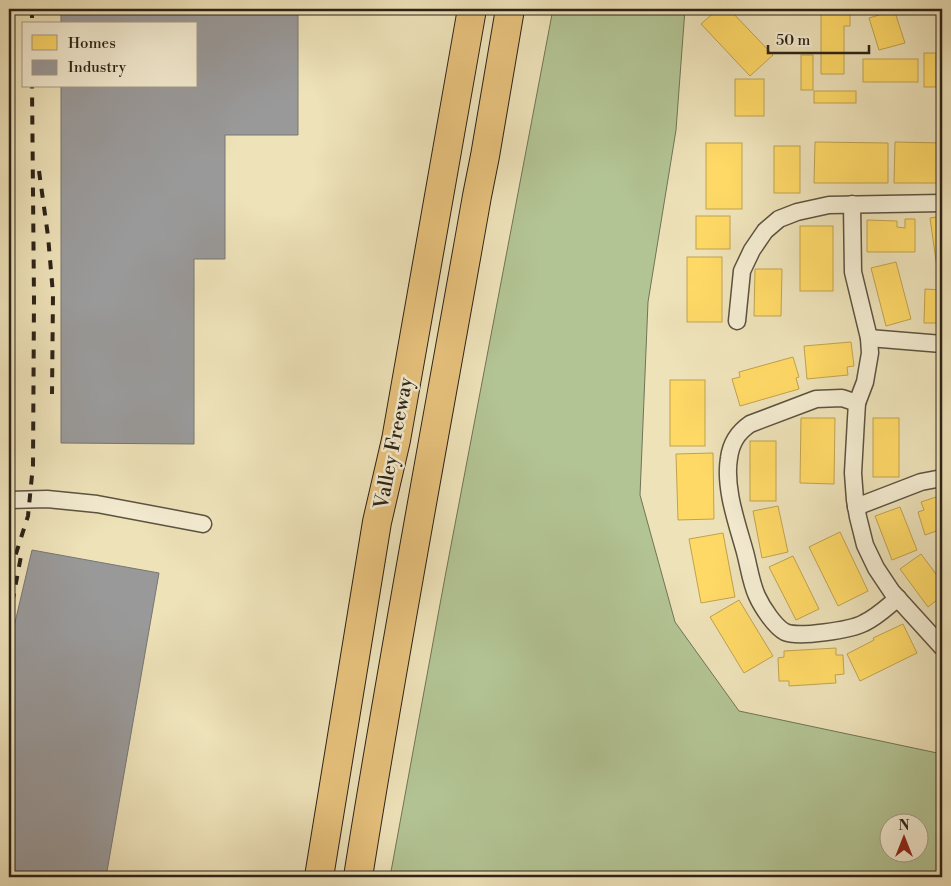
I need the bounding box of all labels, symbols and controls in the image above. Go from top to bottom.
legend [22,22,198,88]
scale bar [768,22,870,54]
text: 50 m [776,31,810,50]
text: Homes [68,34,116,53]
text: Industry [68,58,127,77]
street label: Valley Freeway [369,375,420,512]
north arrow [878,814,928,864]
text: N [898,817,910,835]

